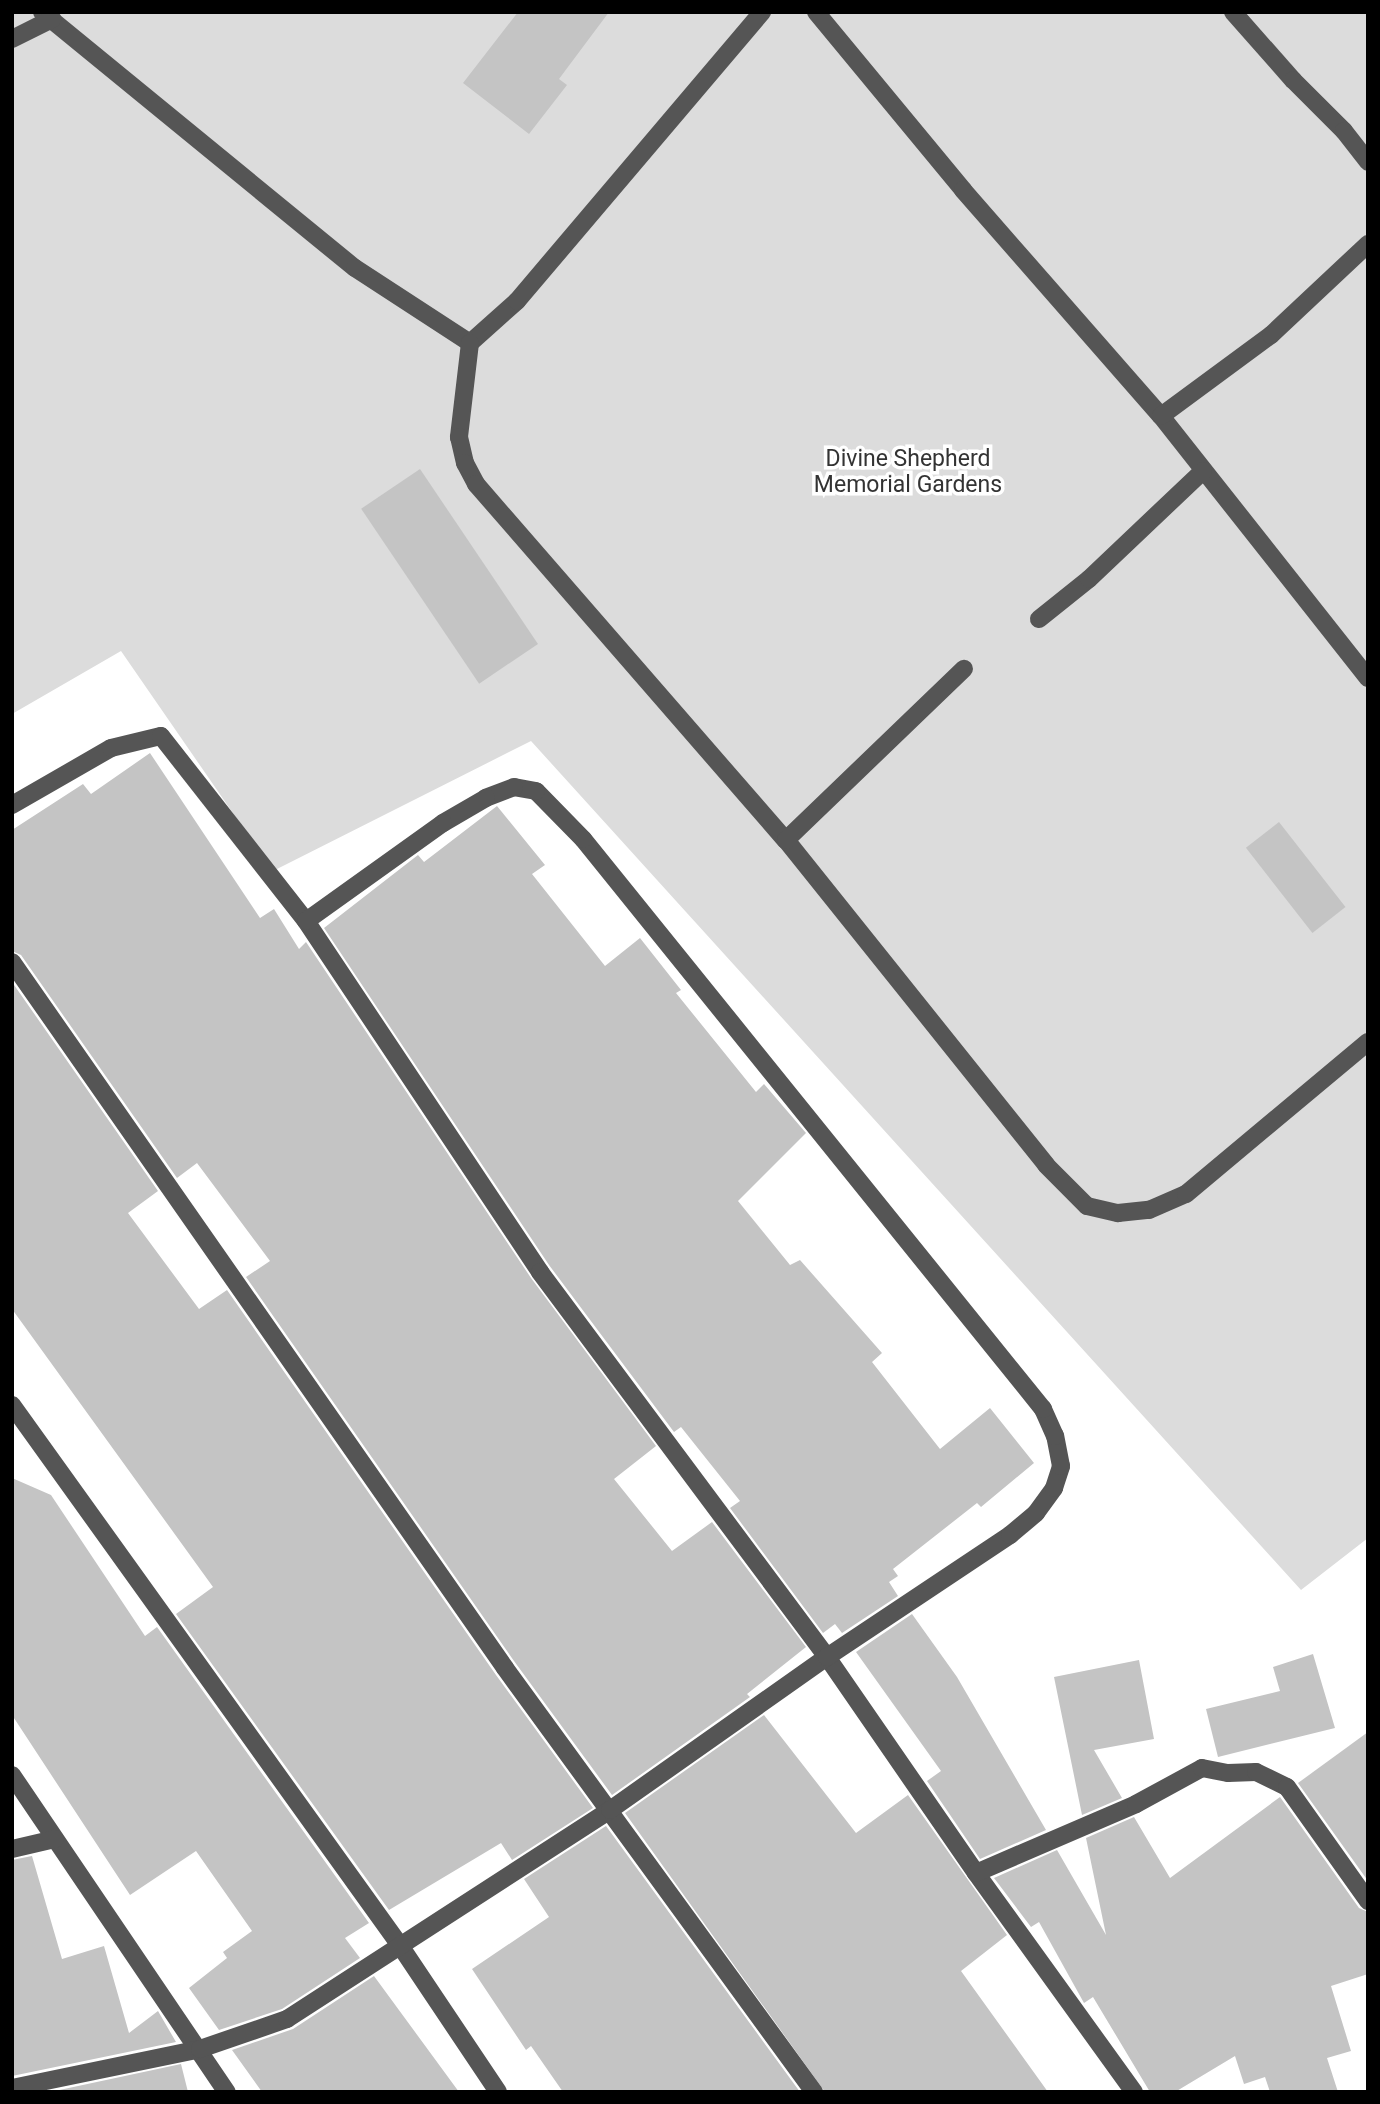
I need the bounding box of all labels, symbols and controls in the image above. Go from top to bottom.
park label: Divine Shepherd Memorial Gardens [814,445,1002,499]

